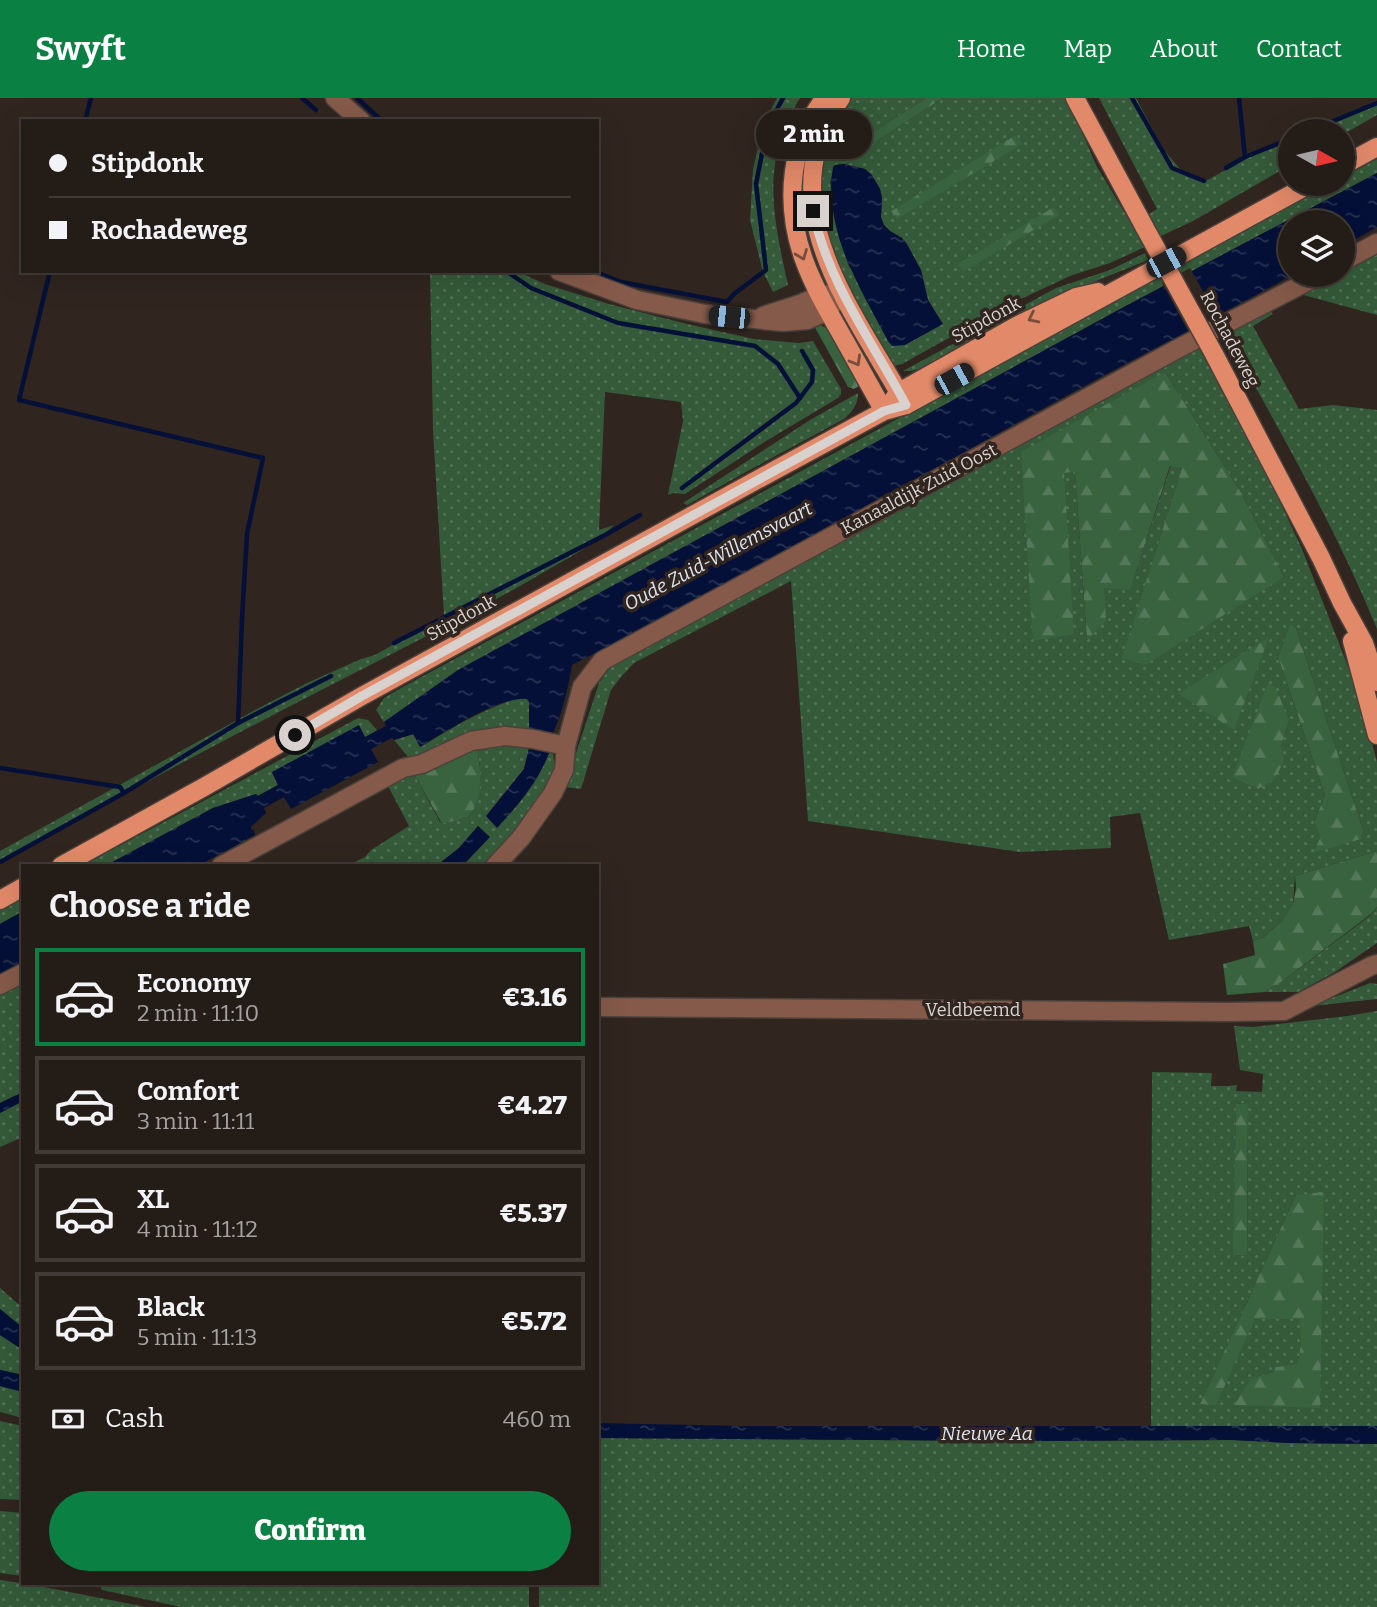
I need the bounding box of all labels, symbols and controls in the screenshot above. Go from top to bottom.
text: Swyft [35,29,126,69]
text: Home [957,35,1026,63]
text: Map [1064,35,1112,63]
text: About [1150,35,1218,63]
text: Contact [1256,35,1342,63]
callout: 2 min [755,109,871,158]
north arrow [1278,119,1354,196]
map controls [1278,119,1355,287]
text: 2 min [783,120,845,148]
text: Stipdonk [91,148,204,179]
route end [797,195,829,227]
button: layers [1278,210,1355,287]
text: Rochadeweg [91,215,247,246]
car [1143,243,1190,281]
one-way arrow [794,249,808,261]
street label: Rochadeweg [1195,287,1265,391]
street label: Stipdonk [948,292,1025,348]
car [708,304,751,330]
one-way arrow [1028,309,1040,323]
one-way arrow [848,353,861,366]
car [931,360,978,398]
street label: Kanaaldijk Zuid Oost [837,438,1001,539]
water label: Oude Zuid-Willemsvaart [620,496,816,615]
street label: Stipdonk [423,590,500,646]
route start [279,719,311,751]
text: Choose a ride [49,887,250,925]
icon: car [53,966,116,1029]
text: Economy [137,968,251,999]
text: €3.16 [502,982,567,1013]
text: 2 min · 11:10 [137,999,259,1027]
street label: Veldbeemd [926,999,1021,1021]
icon: car [53,1074,116,1137]
text: Comfort [137,1076,240,1107]
text: €4.27 [498,1090,567,1121]
text: 3 min · 11:11 [137,1107,254,1135]
icon: car [53,1182,116,1245]
text: XL [137,1184,169,1215]
text: €5.37 [500,1198,567,1229]
text: 4 min · 11:12 [137,1215,258,1243]
icon: car [53,1290,116,1353]
text: Black [137,1292,205,1323]
text: €5.72 [501,1306,567,1337]
text: 5 min · 11:13 [137,1323,257,1351]
icon: cash [49,1400,87,1438]
text: Cash [105,1403,164,1434]
text: 460 m [503,1405,571,1433]
water label: Nieuwe Aa [941,1422,1033,1445]
button: Confirm [49,1491,571,1571]

